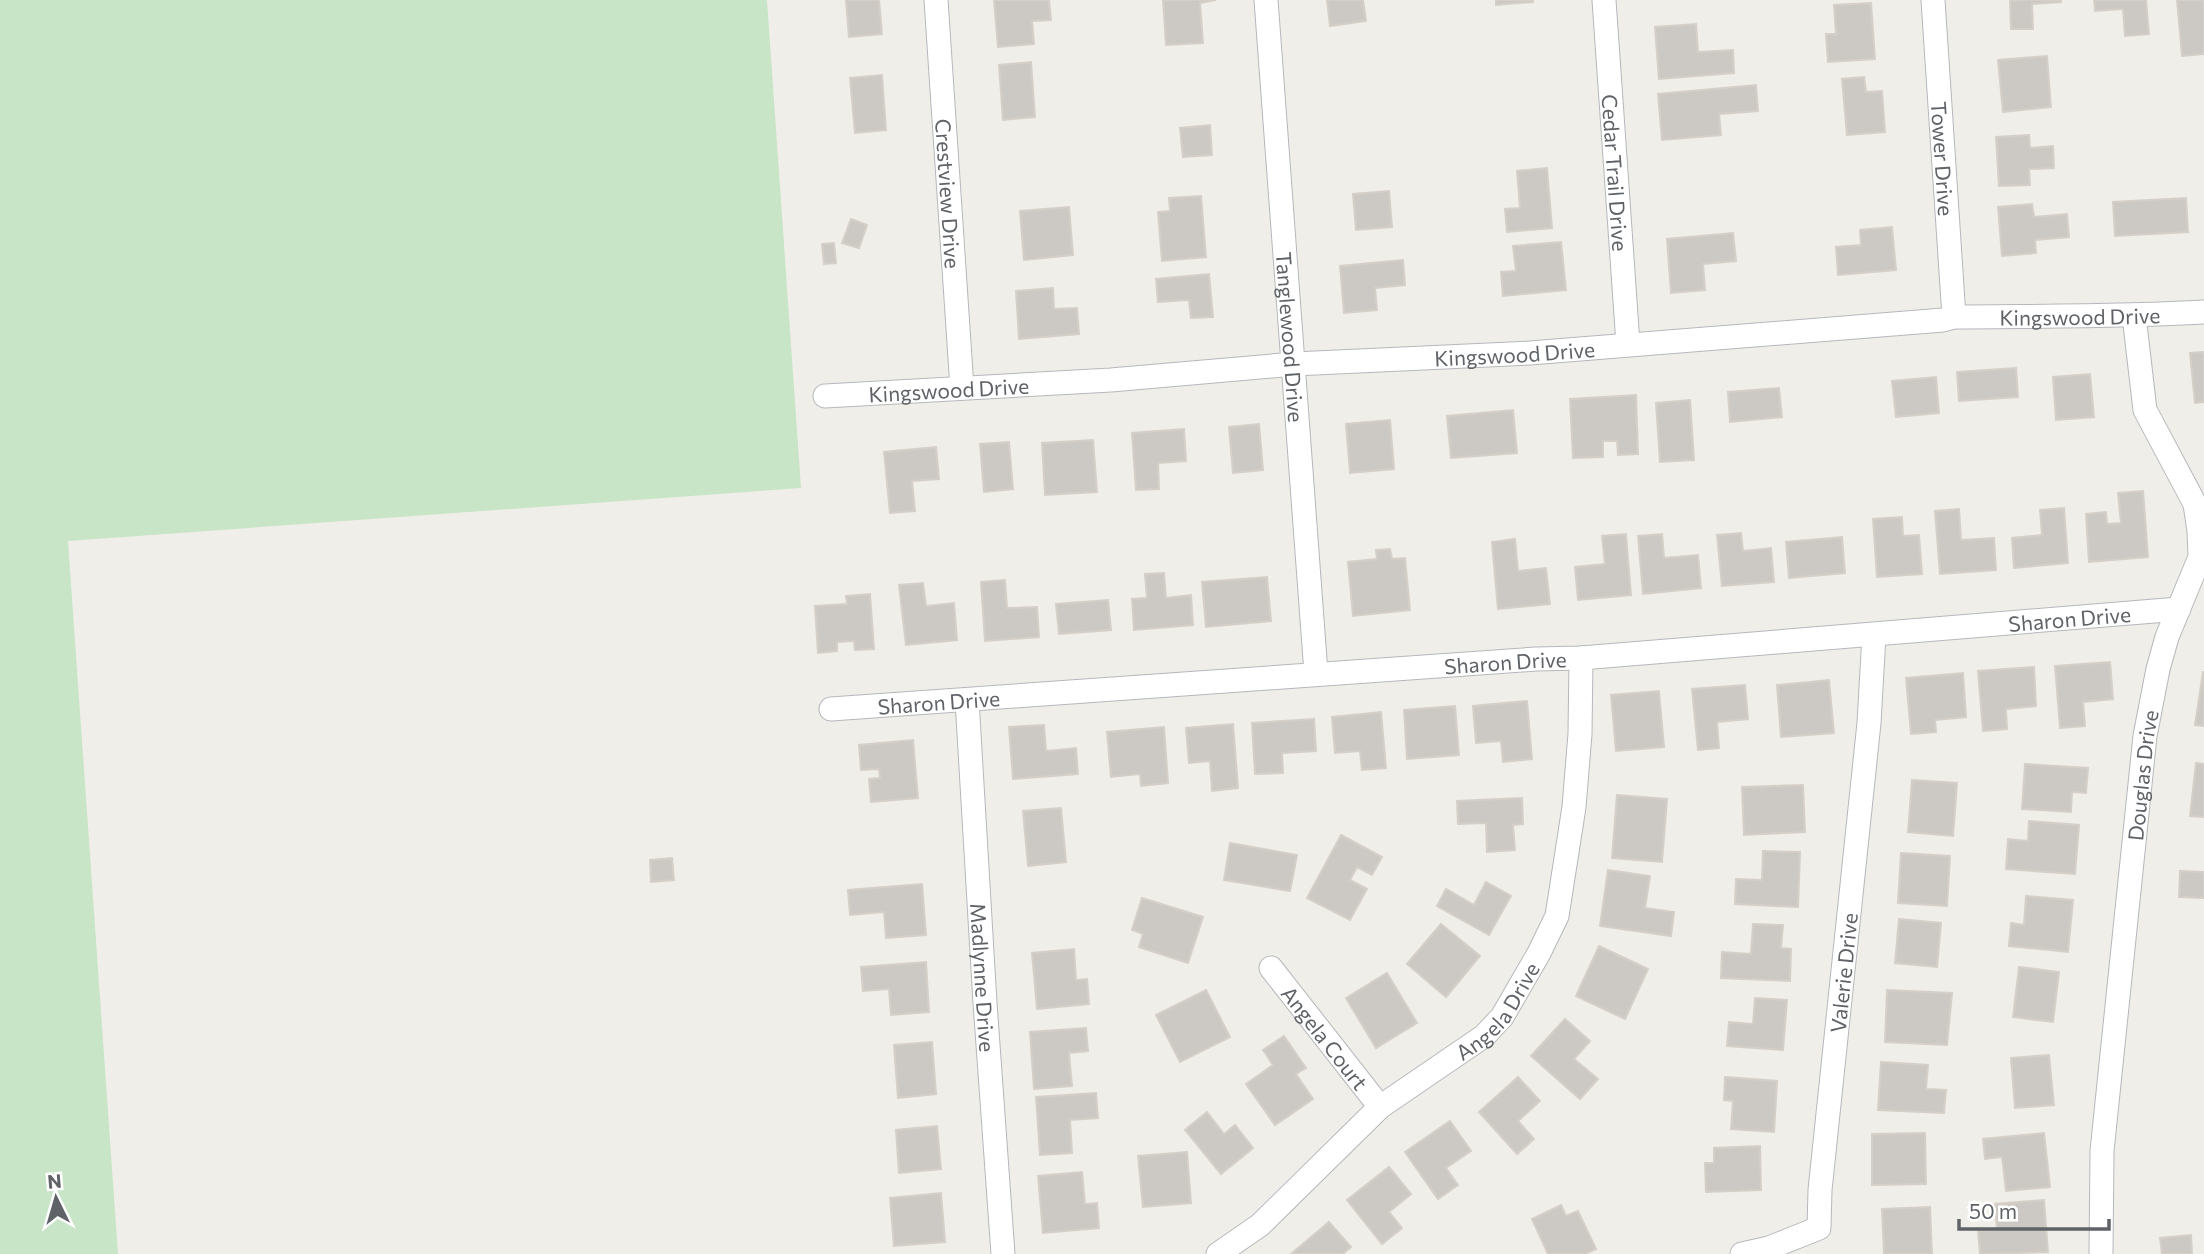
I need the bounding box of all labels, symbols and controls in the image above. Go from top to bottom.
street label: Cedar Trail Drive [1598,93,1634,252]
street label: Tower Drive [1927,101,1960,217]
street label: Crestview Drive [931,118,966,269]
street label: Tanglewood Drive [1272,251,1310,423]
street label: Kingswood Drive [1999,302,2161,329]
street label: Kingswood Drive [1434,335,1596,370]
street label: Kingswood Drive [868,372,1030,406]
street label: Sharon Drive [2007,600,2132,635]
street label: Sharon Drive [1443,646,1567,678]
street label: Sharon Drive [877,685,1001,718]
street label: Douglas Drive [2122,707,2162,842]
street label: Madlynne Drive [967,902,1001,1053]
street label: Valerie Drive [1824,912,1862,1034]
street label: Angela Drive [1450,957,1544,1064]
street label: Angela Court [1277,980,1374,1094]
north arrow [21,1163,91,1233]
text: N [46,1168,63,1193]
scale bar [1959,1188,2110,1232]
text: 50 m [1969,1198,2017,1223]

